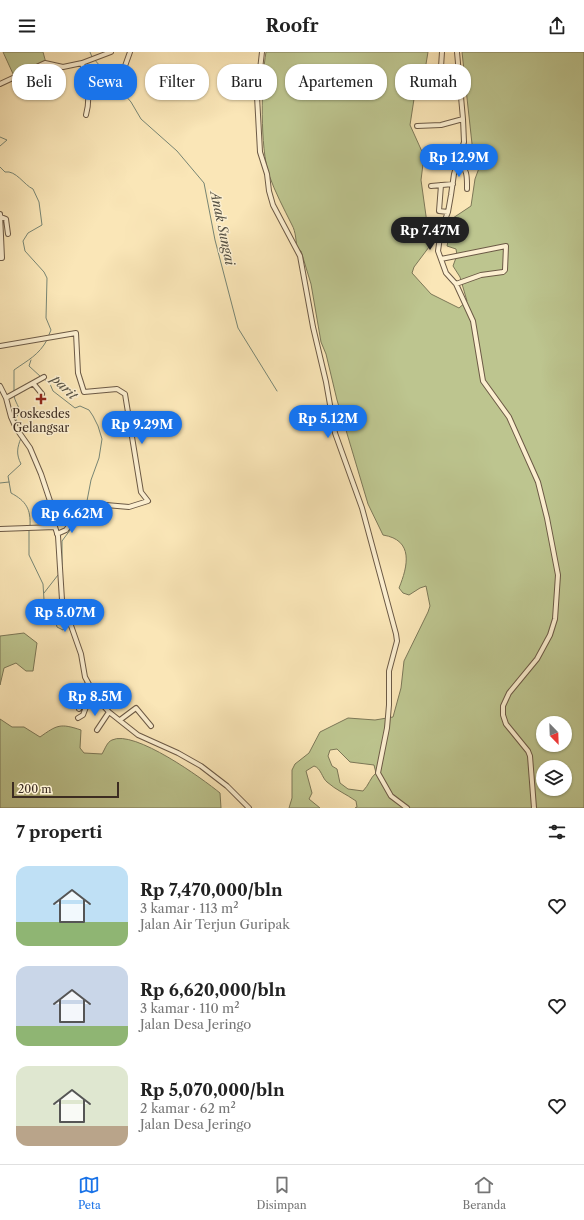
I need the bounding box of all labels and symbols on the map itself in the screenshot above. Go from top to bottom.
pin: Rp 12.9M [418,144,500,178]
water label: Anak Sungai [207,187,239,267]
pin: Rp 7.47M [389,217,471,251]
water label: parit [47,369,82,404]
marker: Poskesdes Gelangsar [35,393,47,405]
pin: Rp 5.12M [287,405,369,439]
place label: Poskesdes Gelangsar [12,406,70,435]
pin: Rp 9.29M [101,411,183,445]
pin: Rp 6.62M [31,500,113,534]
pin: Rp 5.07M [24,599,106,633]
pin: Rp 8.5M [58,683,132,717]
north arrow [536,716,572,752]
scale bar [12,780,119,799]

